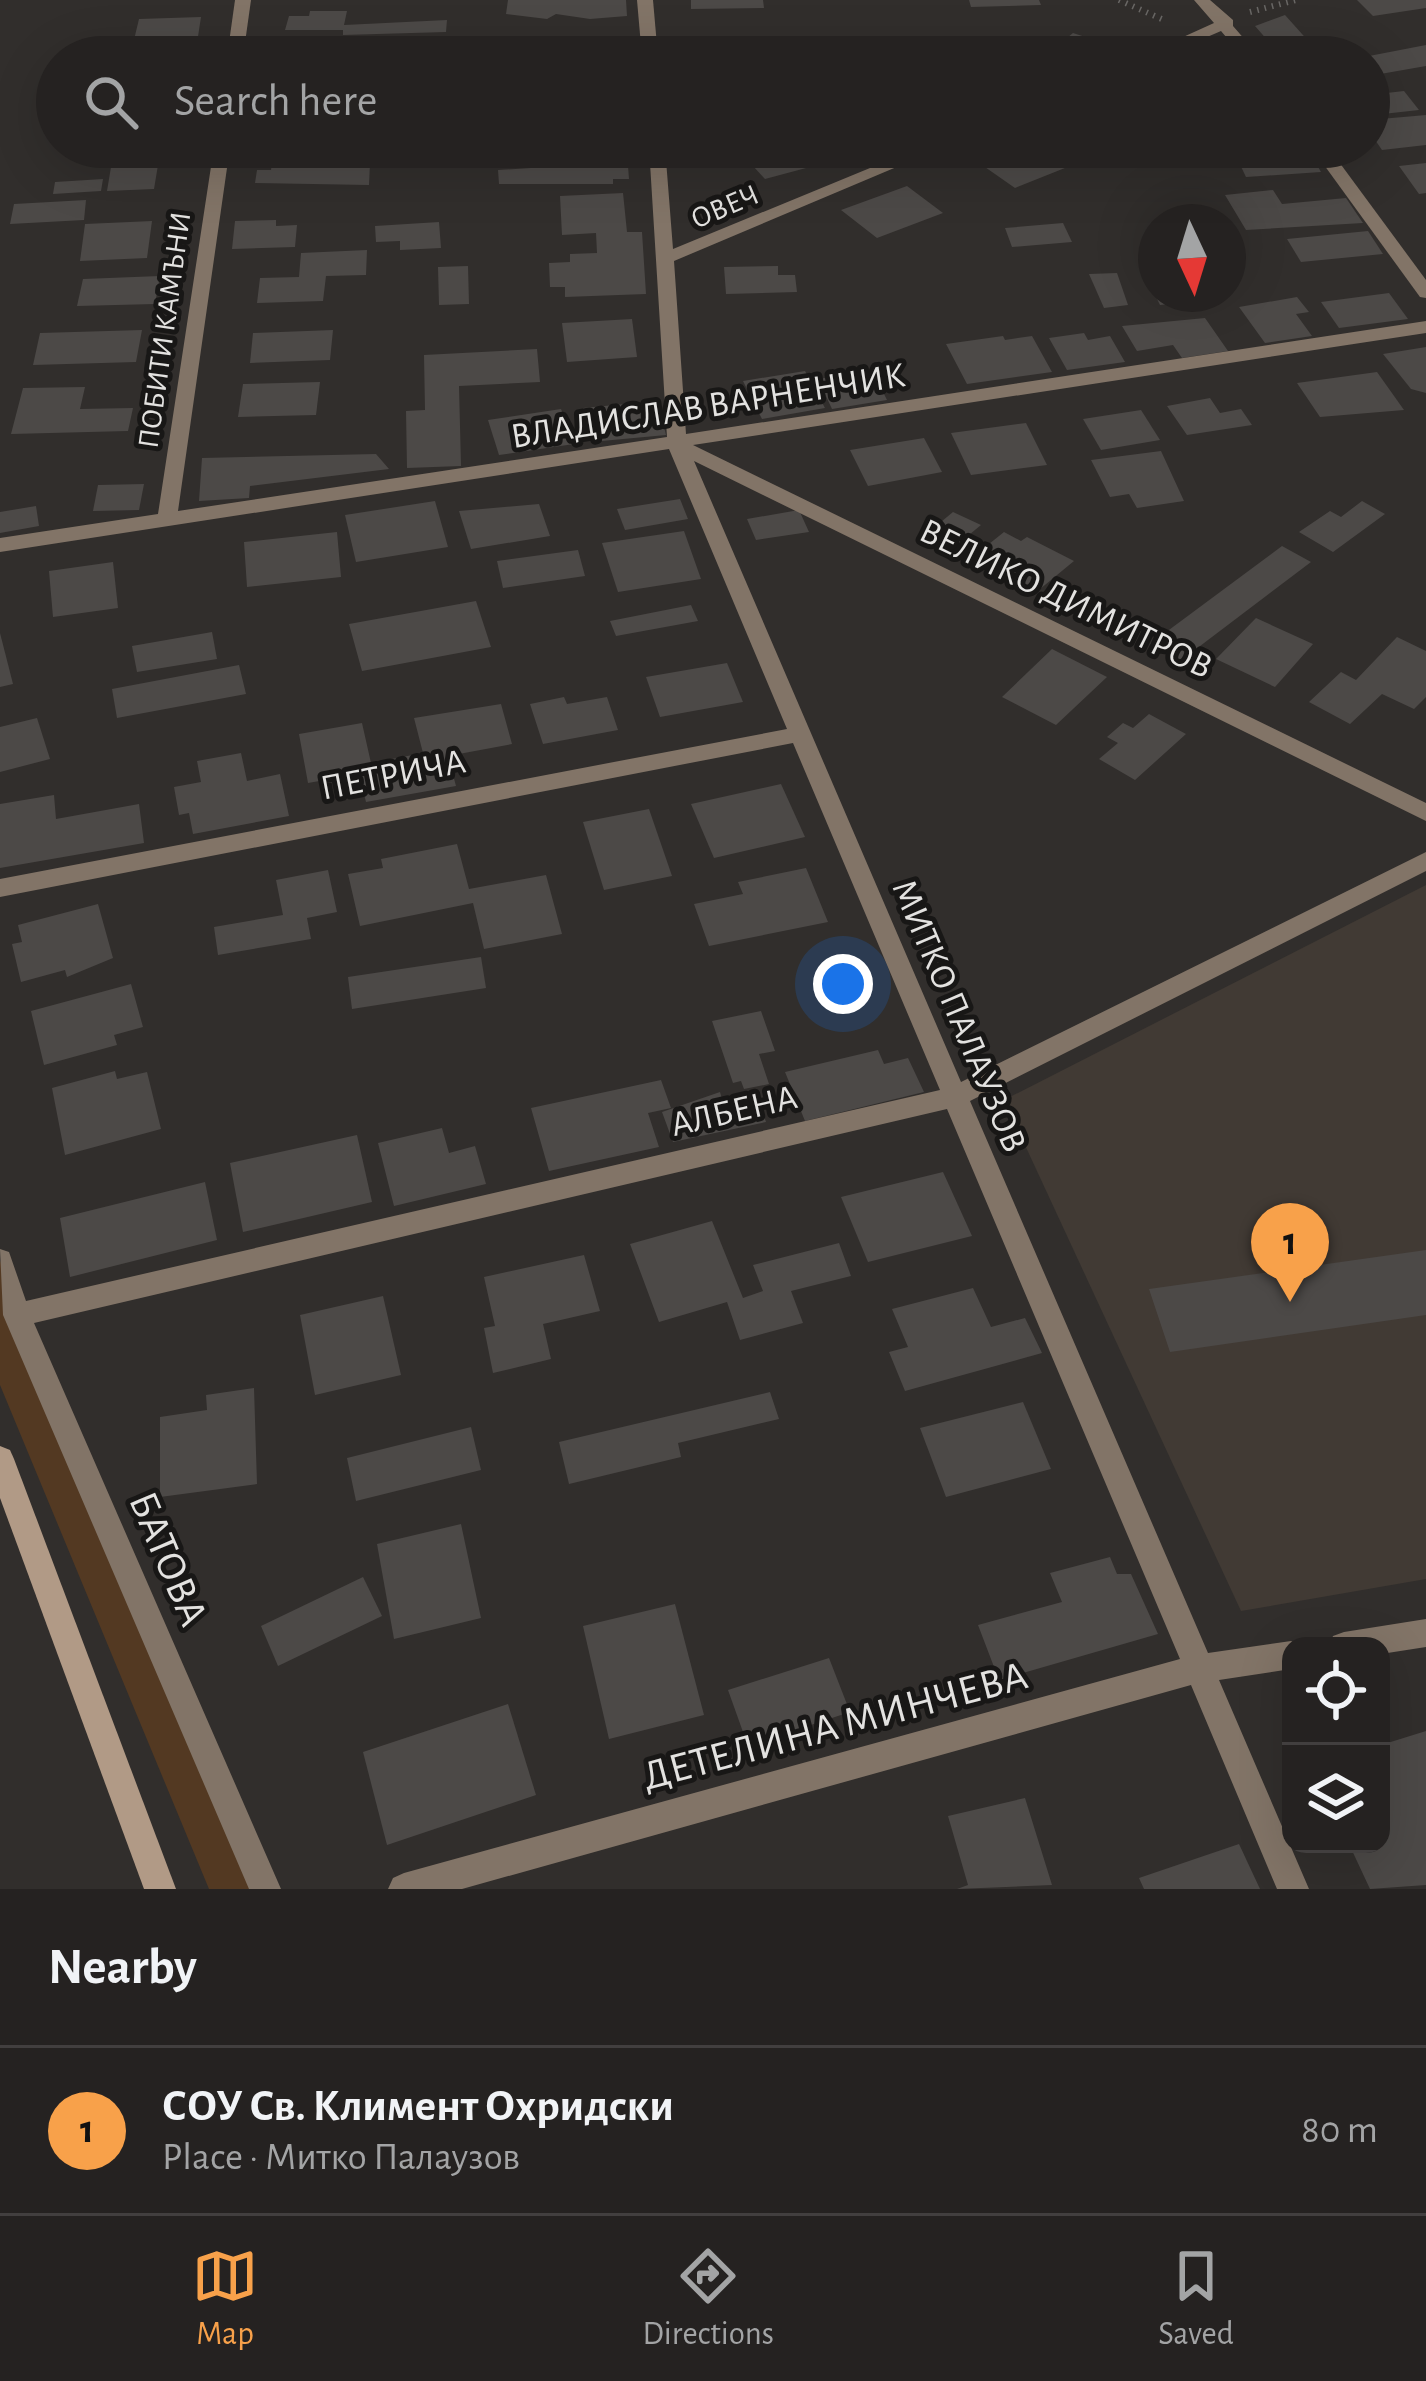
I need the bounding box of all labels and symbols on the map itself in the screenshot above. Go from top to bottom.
street label: ОВЕЧ [687,179,763,235]
north arrow [1138,204,1246,312]
street label: ПОБИТИ КАМЪНИ [134,210,196,450]
street label: ВЛАДИСЛАВ ВАРНЕНЧИК [508,357,908,455]
street label: ВЕЛИКО ДИМИТРОВ [914,512,1218,686]
street label: ПЕТРИЧА [317,743,469,807]
street label: МИТКО ПАЛАУЗОВ [885,874,1033,1158]
your location [813,954,873,1014]
street label: АЛБЕНА [667,1079,801,1143]
pin: 1 [1251,1203,1329,1302]
street label: БАТОВА [121,1486,215,1632]
street label: ДЕТЕЛИНА МИНЧЕВА [638,1654,1032,1798]

